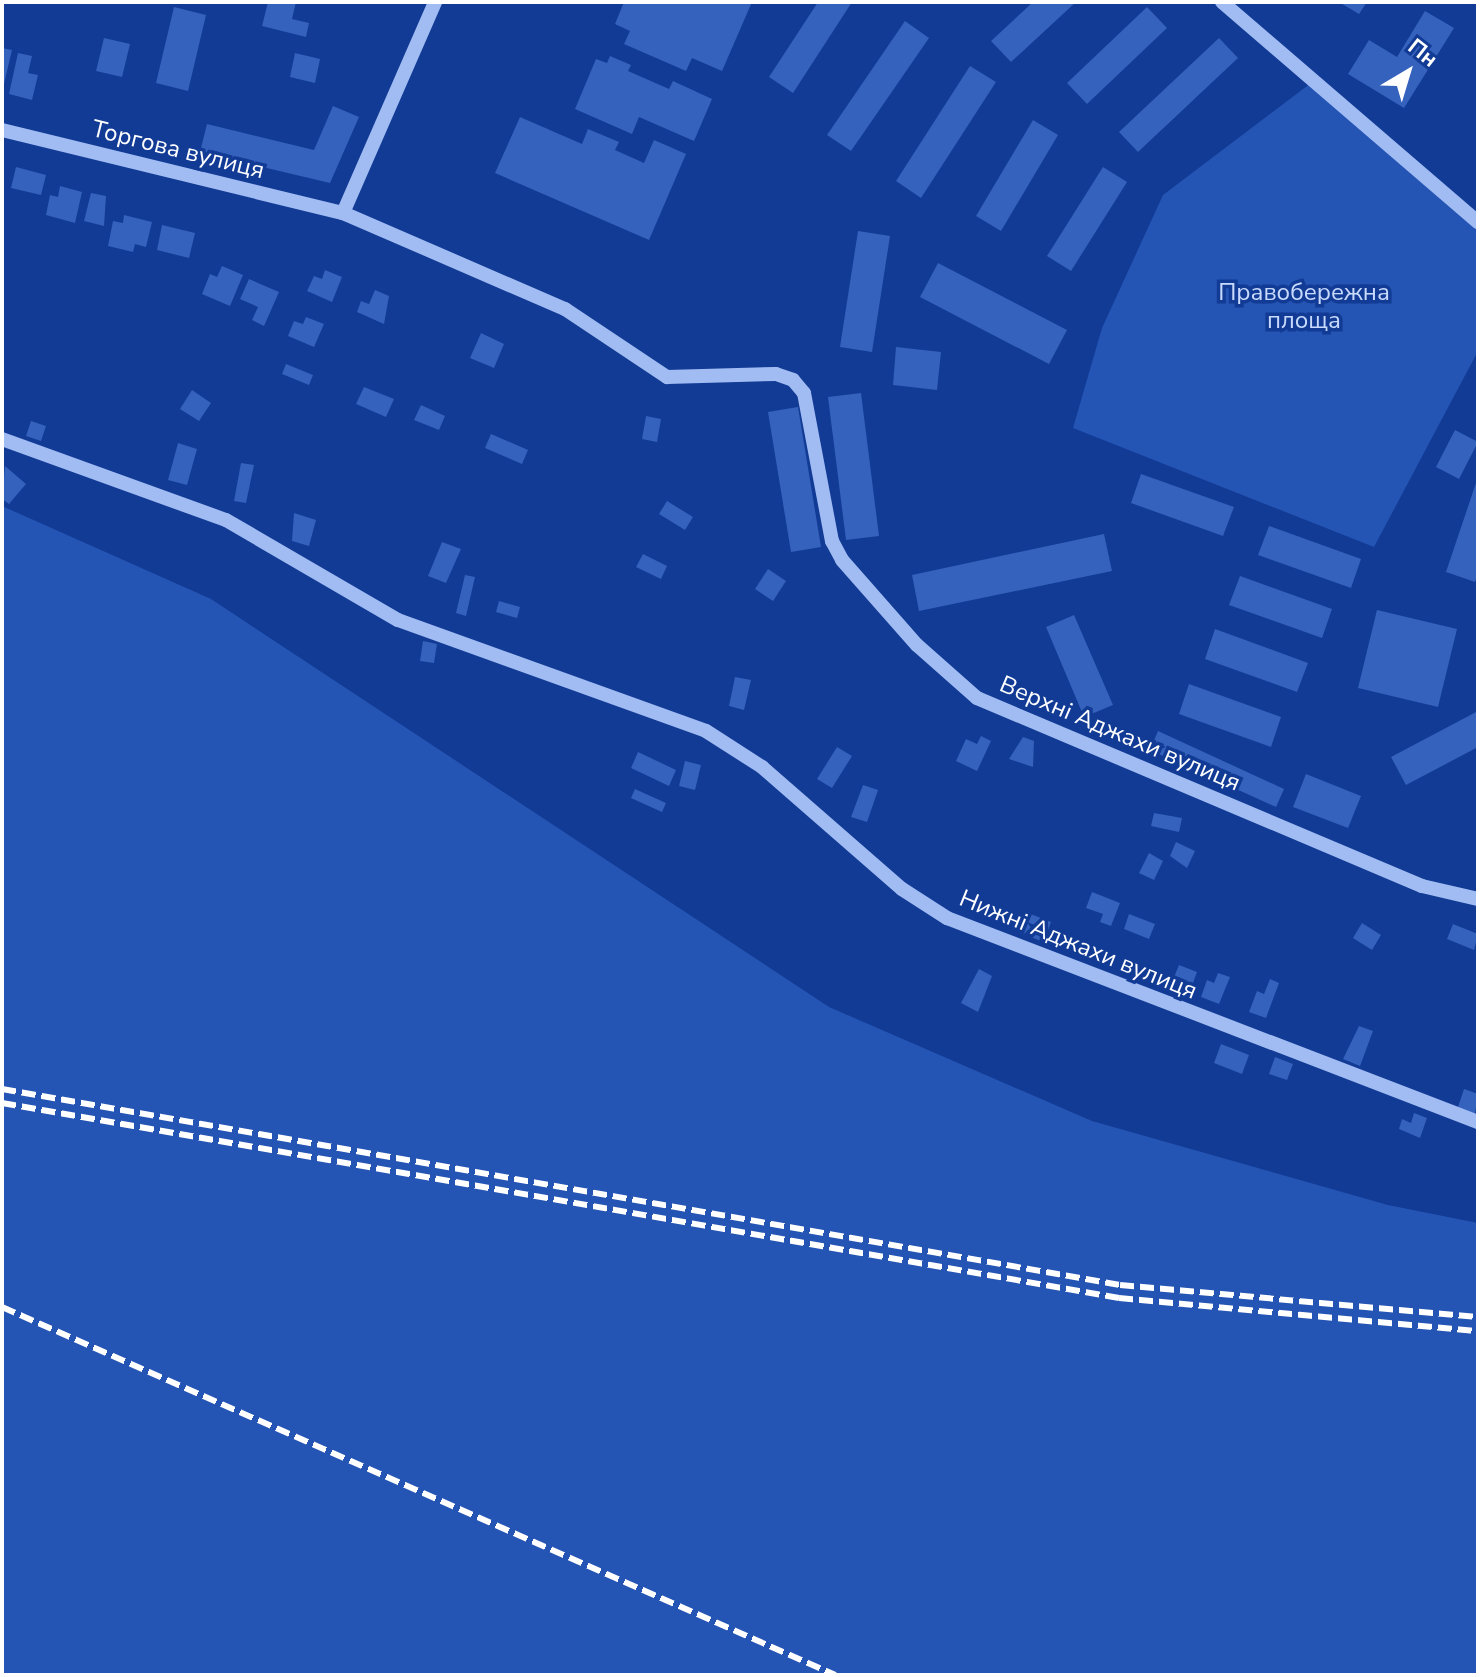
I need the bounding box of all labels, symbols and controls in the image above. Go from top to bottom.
north arrow [1368,32,1448,112]
text: Пн [1402,32,1444,74]
street label: Торгова вулиця [89,115,267,185]
park label: Правобережна площа [1218,279,1390,335]
street label: Верхні Аджахи вулиця [995,670,1245,798]
street label: Нижні Аджахи вулиця [955,884,1201,1006]

